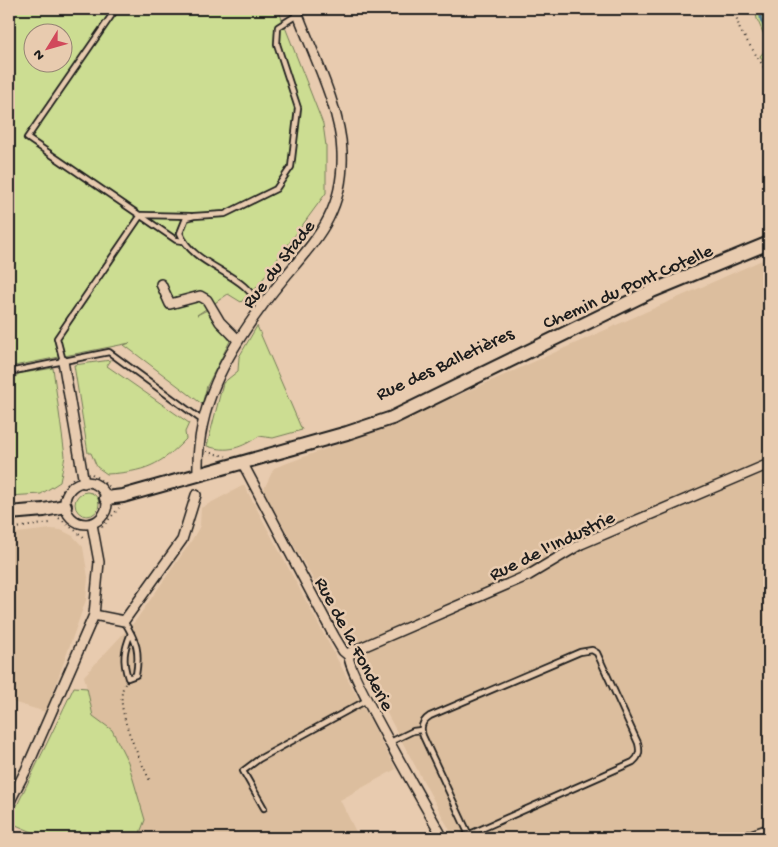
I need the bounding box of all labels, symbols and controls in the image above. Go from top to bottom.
north arrow [22,22,72,72]
text: N [30,46,49,63]
street label: Rue du Stade [238,216,322,314]
street label: Chemin du Pont Cotelle [540,240,717,336]
street label: Rue des Balletières [373,323,519,407]
street label: Rue de l'Industrie [486,507,619,587]
street label: Rue de la Fonderie [308,574,398,716]

